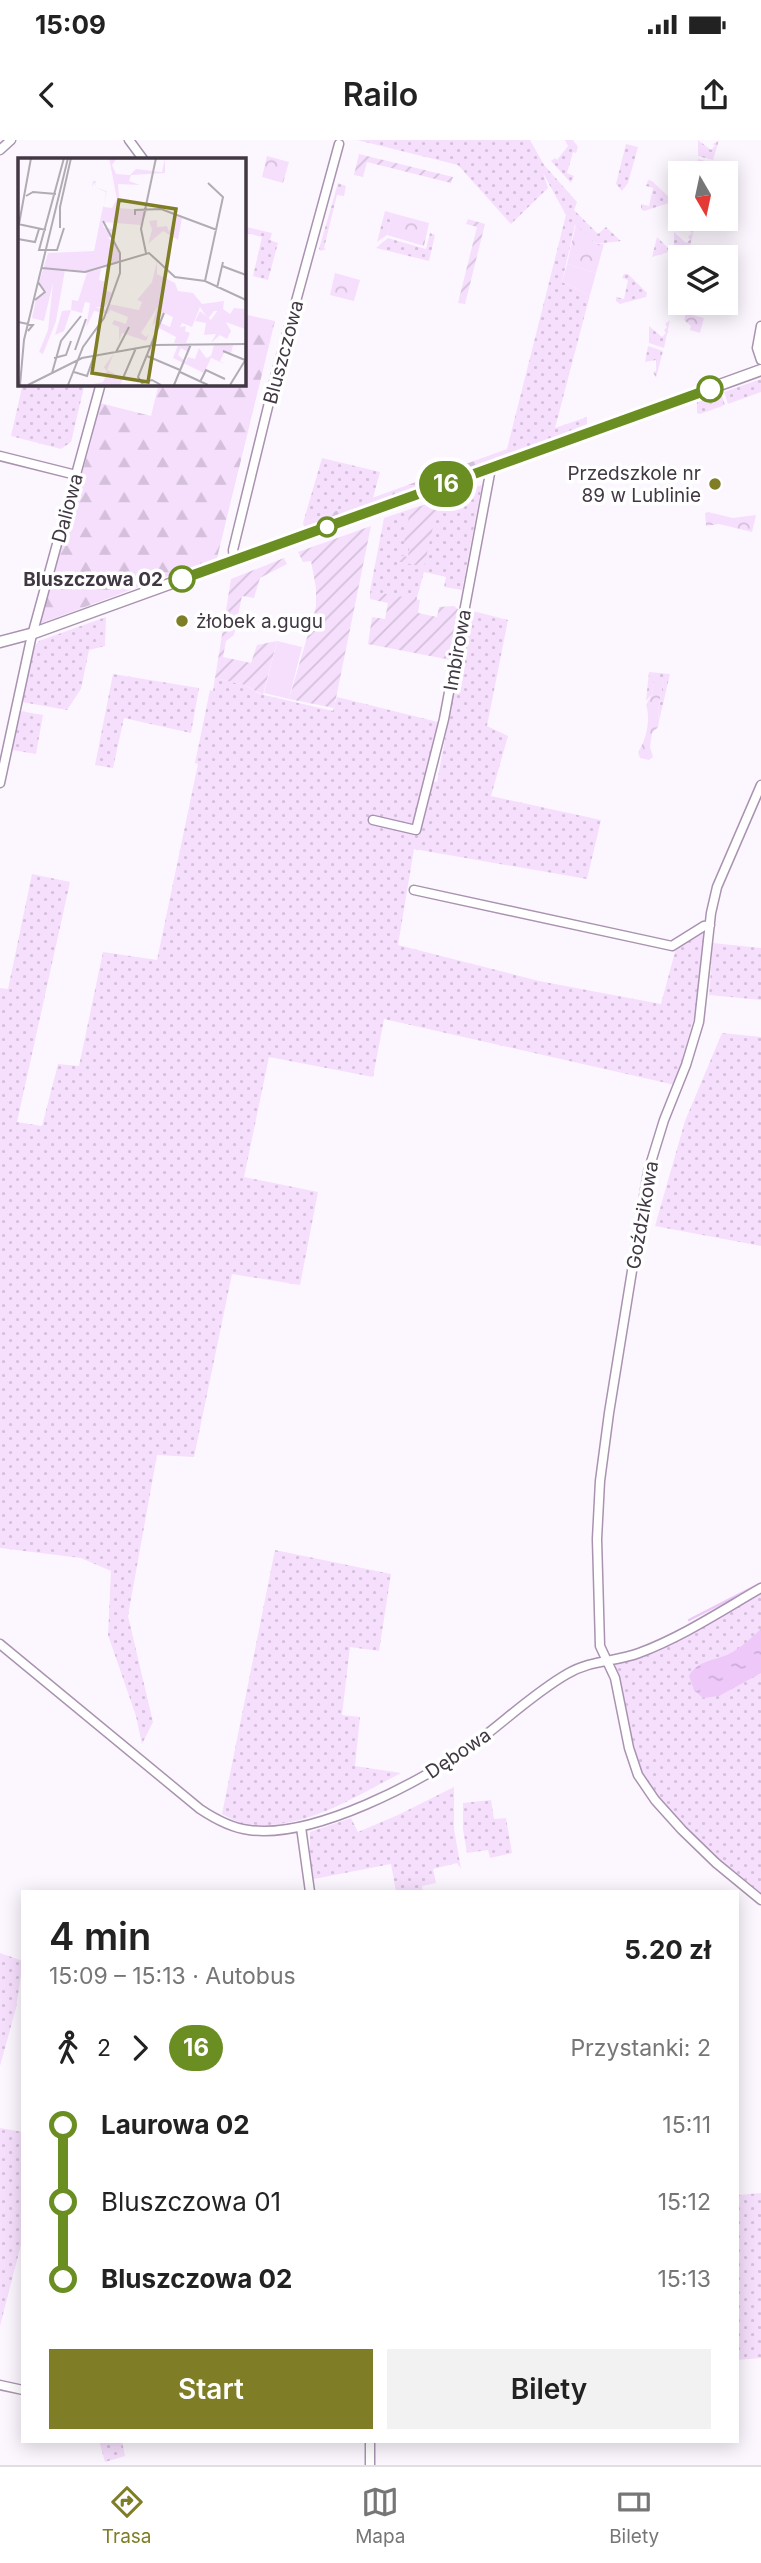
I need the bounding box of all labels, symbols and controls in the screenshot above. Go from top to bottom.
text: 15:09 [35,9,106,40]
text: Railo [343,75,418,114]
icon: back [28,76,66,114]
icon: share [695,76,733,114]
inset map [18,158,245,385]
north arrow [668,161,738,231]
map controls [668,161,738,315]
button: layers [668,245,738,315]
street label: Bluszczowa [259,298,308,407]
unlabelled marker [697,376,723,402]
line badge: 16 [414,461,478,507]
place label: Przedszkole nr 89 w Lublinie [567,462,701,507]
text: 16 [433,469,459,498]
street label: Daliowa [47,471,88,545]
marker: Przedszkole nr 89 w Lublinie [707,476,723,492]
unlabelled marker [317,517,337,537]
marker: Bluszczowa 02 [169,566,195,592]
place label: Bluszczowa 02 [23,568,163,591]
street label: Imbirowa [439,608,476,693]
place label: żłobek a.gugu [196,610,323,633]
marker: żłobek a.gugu [174,613,190,629]
street label: Goździkowa [622,1159,663,1271]
street label: Dębowa [421,1723,495,1784]
text: 4 min [49,1913,151,1959]
text: 5.20 zł [624,1934,711,1965]
text: 15:09 – 15:13 · Autobus [49,1962,296,1990]
icon: walk [49,2029,87,2067]
icon: forward [121,2029,159,2067]
text: 16 [183,2033,209,2062]
text: 2 [97,2034,111,2062]
text: Przystanki: 2 [570,2034,711,2062]
text: Laurowa 02 [101,2109,250,2140]
text: 15:11 [662,2111,711,2139]
text: Bluszczowa 01 [101,2186,281,2217]
text: 15:12 [658,2188,711,2216]
text: Bluszczowa 02 [101,2263,292,2294]
text: 15:13 [657,2265,711,2293]
button: Start [49,2349,373,2429]
button: Bilety [387,2349,711,2429]
tab: Trasa [102,2483,152,2548]
tab: Mapa [355,2483,406,2548]
tab: Bilety [609,2483,659,2548]

